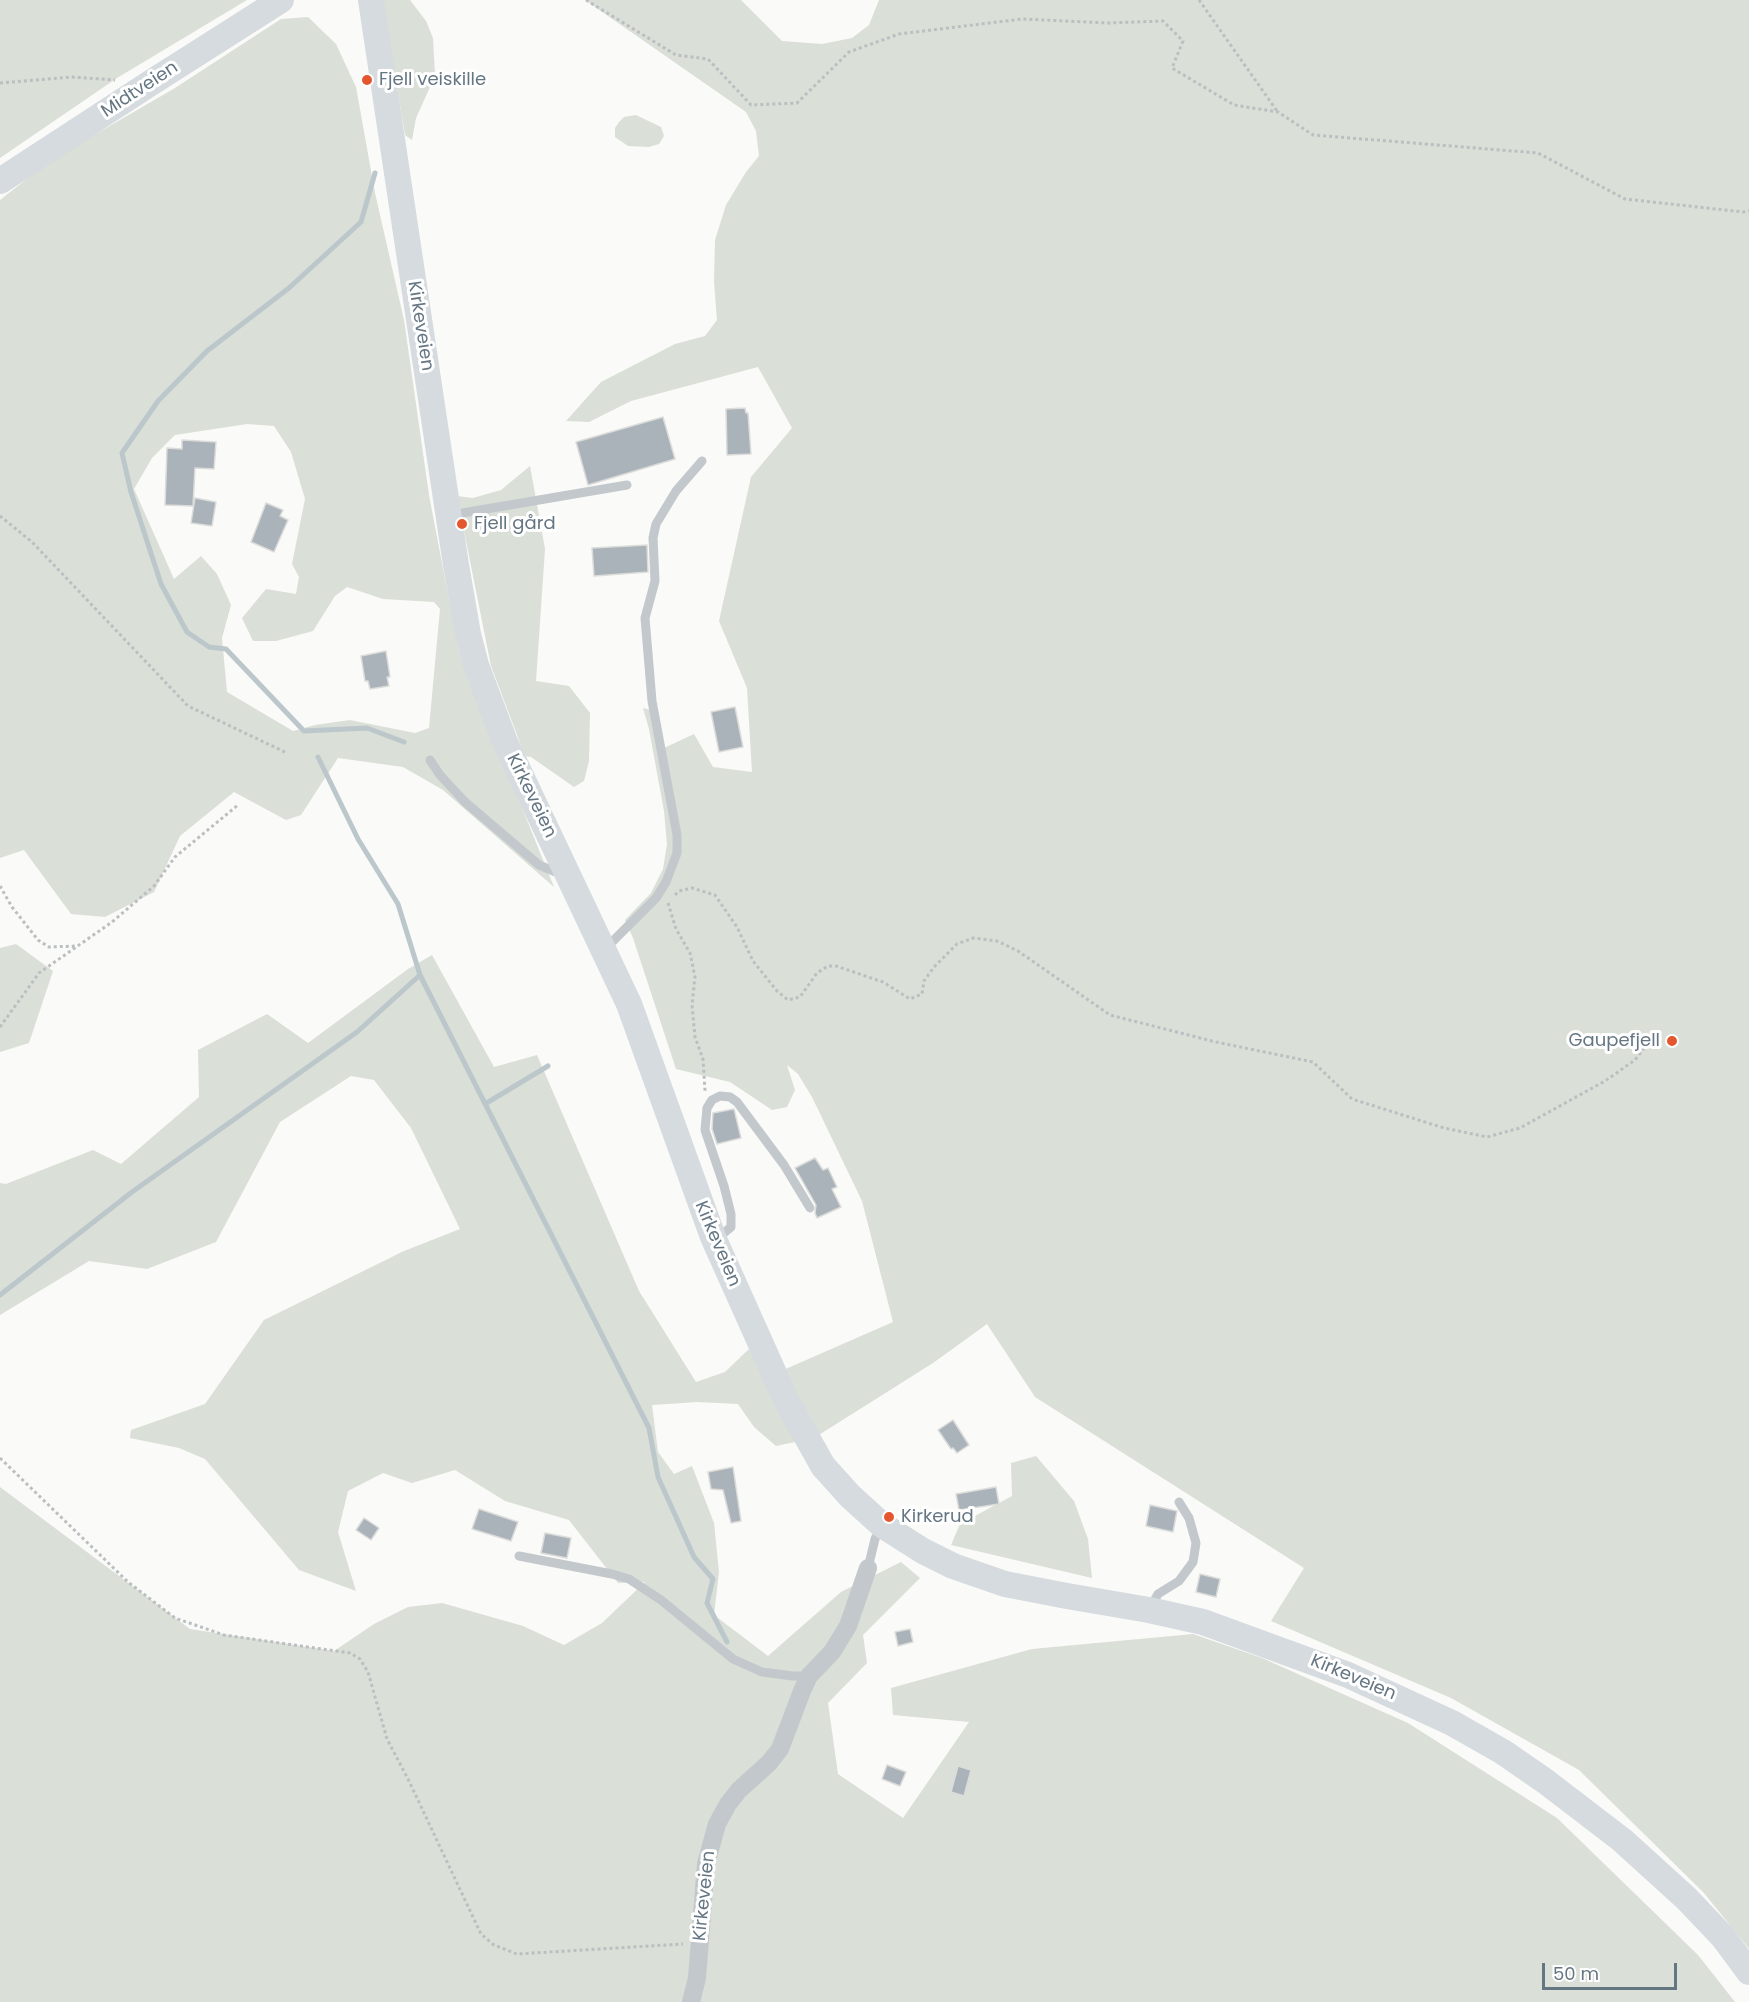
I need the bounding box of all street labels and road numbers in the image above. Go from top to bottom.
street label: Midtveien [98,57,182,123]
street label: Kirkeveien [402,280,438,372]
street label: Kirkeveien [501,750,561,842]
street label: Kirkeveien [689,1198,745,1290]
street label: Kirkeveien [1307,1650,1399,1706]
street label: Kirkeveien [690,1850,720,1942]

